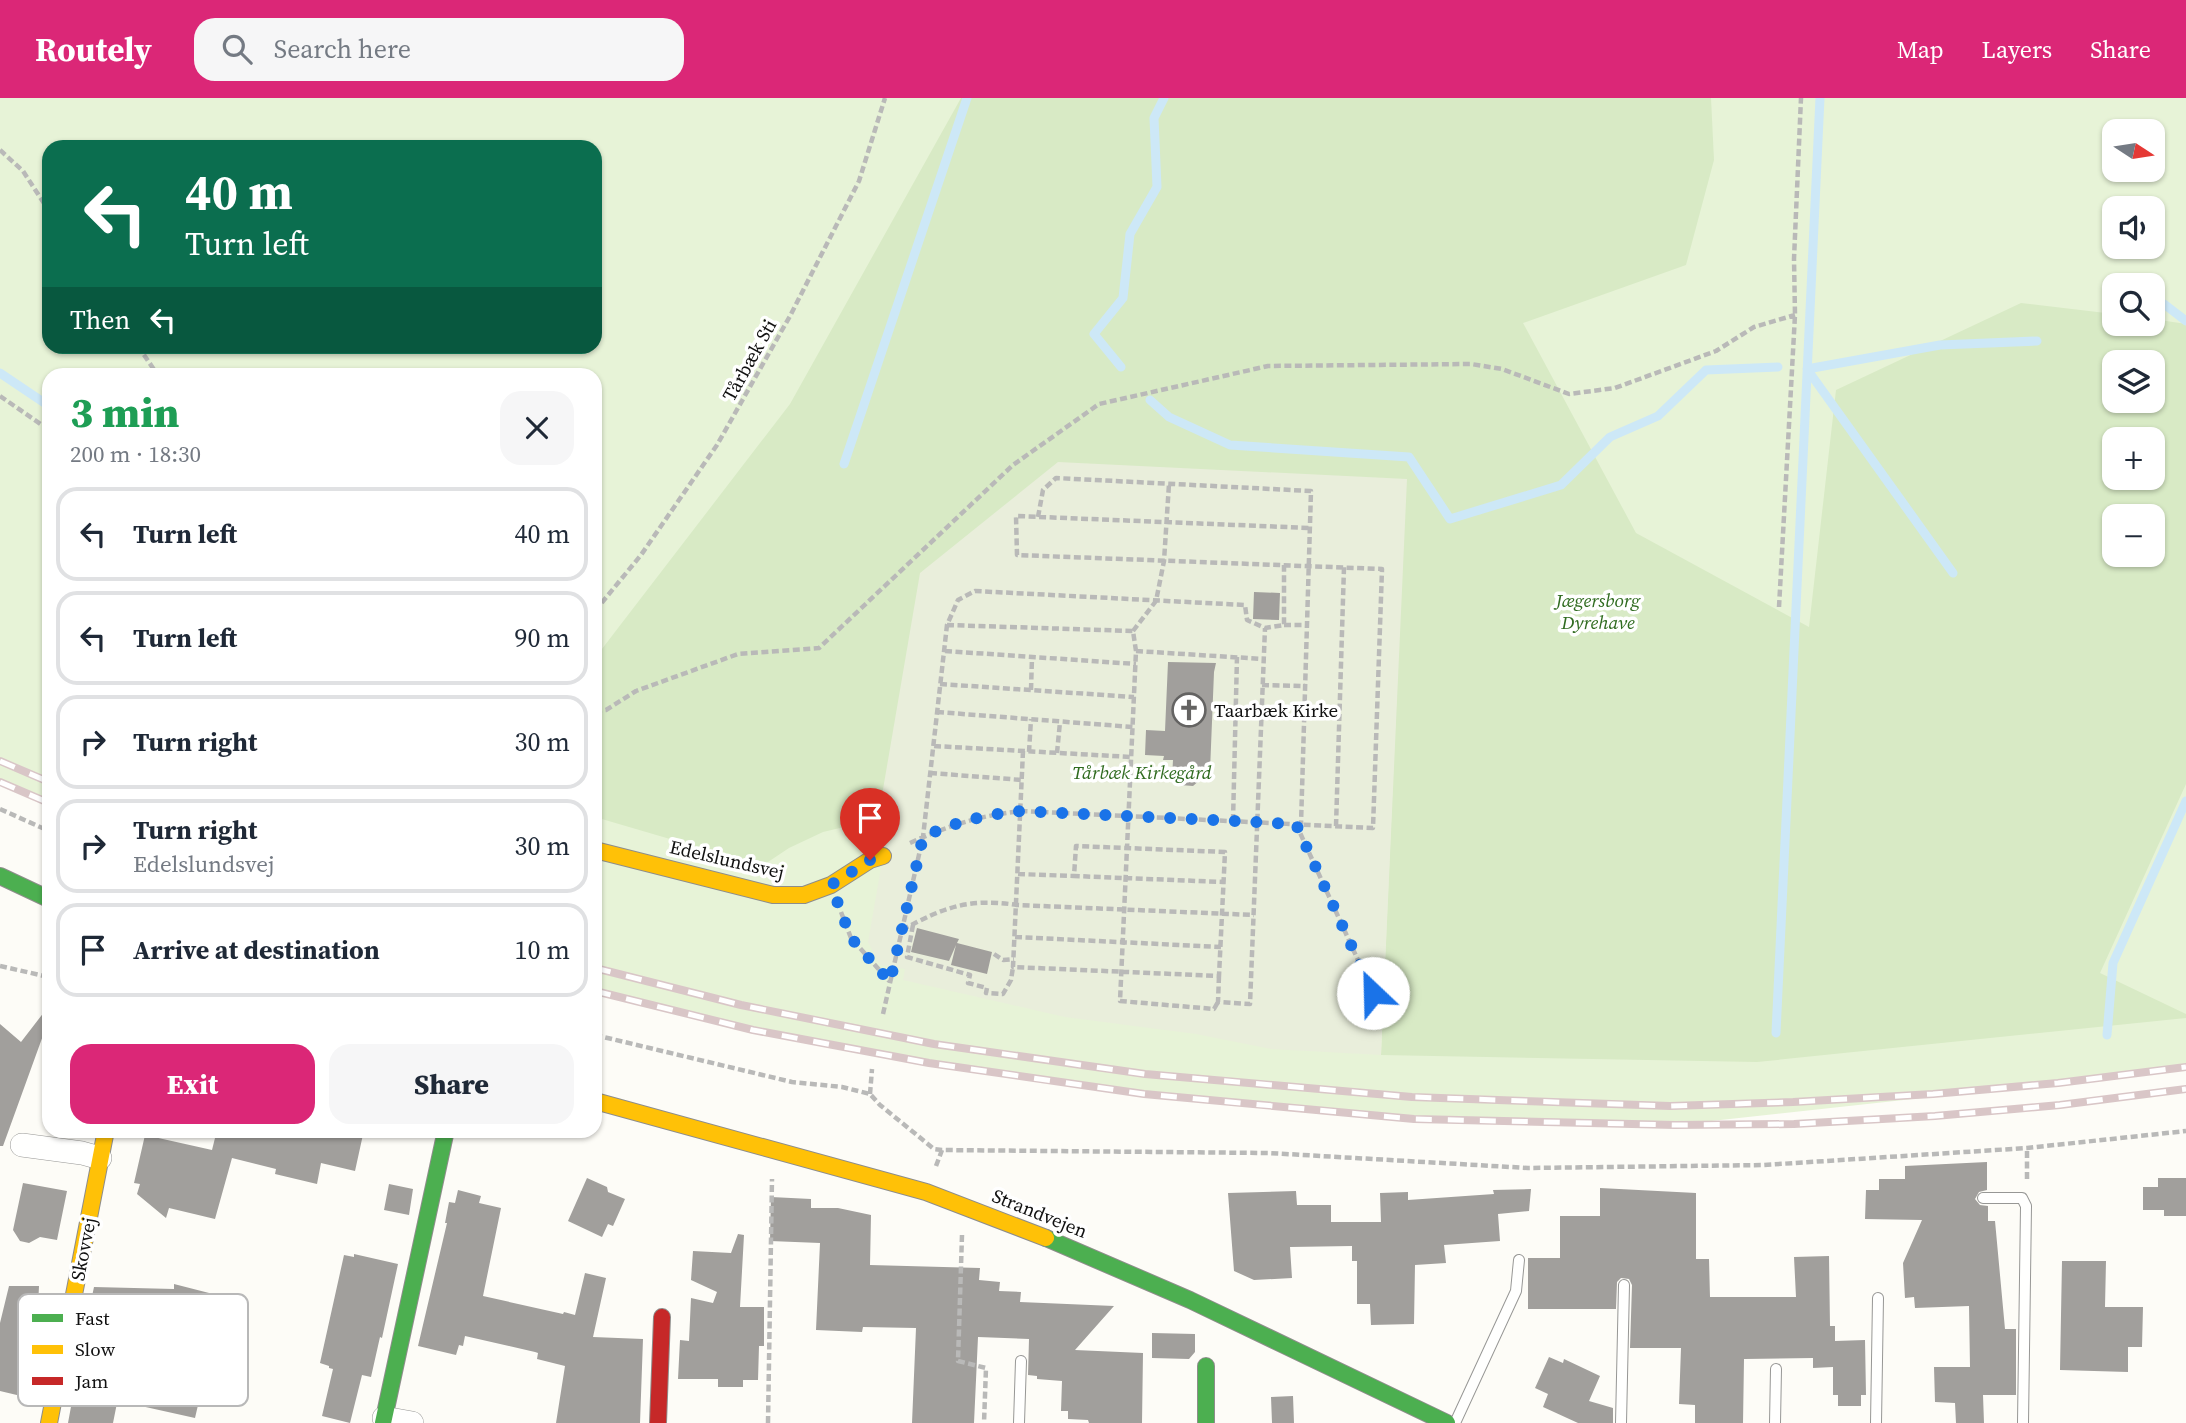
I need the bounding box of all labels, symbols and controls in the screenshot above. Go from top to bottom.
search box [194,18,684,81]
text: Routely [35,27,152,72]
icon: search [218,30,256,68]
text: Search here [274,31,411,67]
text: Map [1897,33,1944,66]
text: Layers [1982,33,2052,66]
text: Share [2090,33,2151,66]
north arrow [2102,119,2165,182]
map controls [2102,119,2165,567]
text: 40 m [185,158,293,225]
icon: left [70,168,161,259]
button: sound [2102,196,2165,259]
text: Turn left [185,222,309,266]
button: search [2102,273,2165,336]
icon: left [144,301,182,339]
text: Then [70,302,130,338]
street label: Tårbæk Sti [716,314,782,406]
button: layers [2102,350,2165,413]
text: 3 min [70,383,180,441]
button: close [500,391,574,465]
button: + [2102,427,2165,490]
text: 200 m · 18:30 [70,438,201,470]
button: − [2102,504,2165,567]
icon: left [74,515,112,553]
text: Turn left [133,516,237,552]
text: 40 m [515,516,570,552]
park label: Jægersborg Dyrehave [1553,587,1641,635]
icon: left [74,619,112,657]
text: Turn left [133,620,237,656]
text: 90 m [515,620,570,656]
church icon: Taarbæk Kirke [1170,691,1208,729]
place label: Taarbæk Kirke [1214,697,1338,723]
icon: right [74,723,112,761]
text: Turn right [133,724,257,760]
text: 30 m [515,724,570,760]
park label: Tårbæk Kirkegård [1072,759,1212,785]
pin [840,788,900,860]
icon: arrive [851,799,889,837]
text: Turn right [133,812,257,848]
icon: right [74,827,112,865]
text: 30 m [515,828,570,864]
street label: Edelslundsvej [667,833,787,885]
text: Edelslundsvej [133,848,274,880]
icon: arrive [74,931,112,969]
text: Arrive at destination [133,932,380,968]
text: 10 m [515,932,570,968]
position arrow [1336,956,1410,1030]
button: Exit [70,1044,315,1124]
button: Share [329,1044,574,1124]
street label: Strandvejen [988,1182,1092,1244]
street label: Skovvej [64,1215,102,1283]
legend [18,1294,248,1406]
text: Fast [75,1305,110,1331]
text: Slow [75,1336,116,1362]
text: Jam [74,1368,108,1394]

